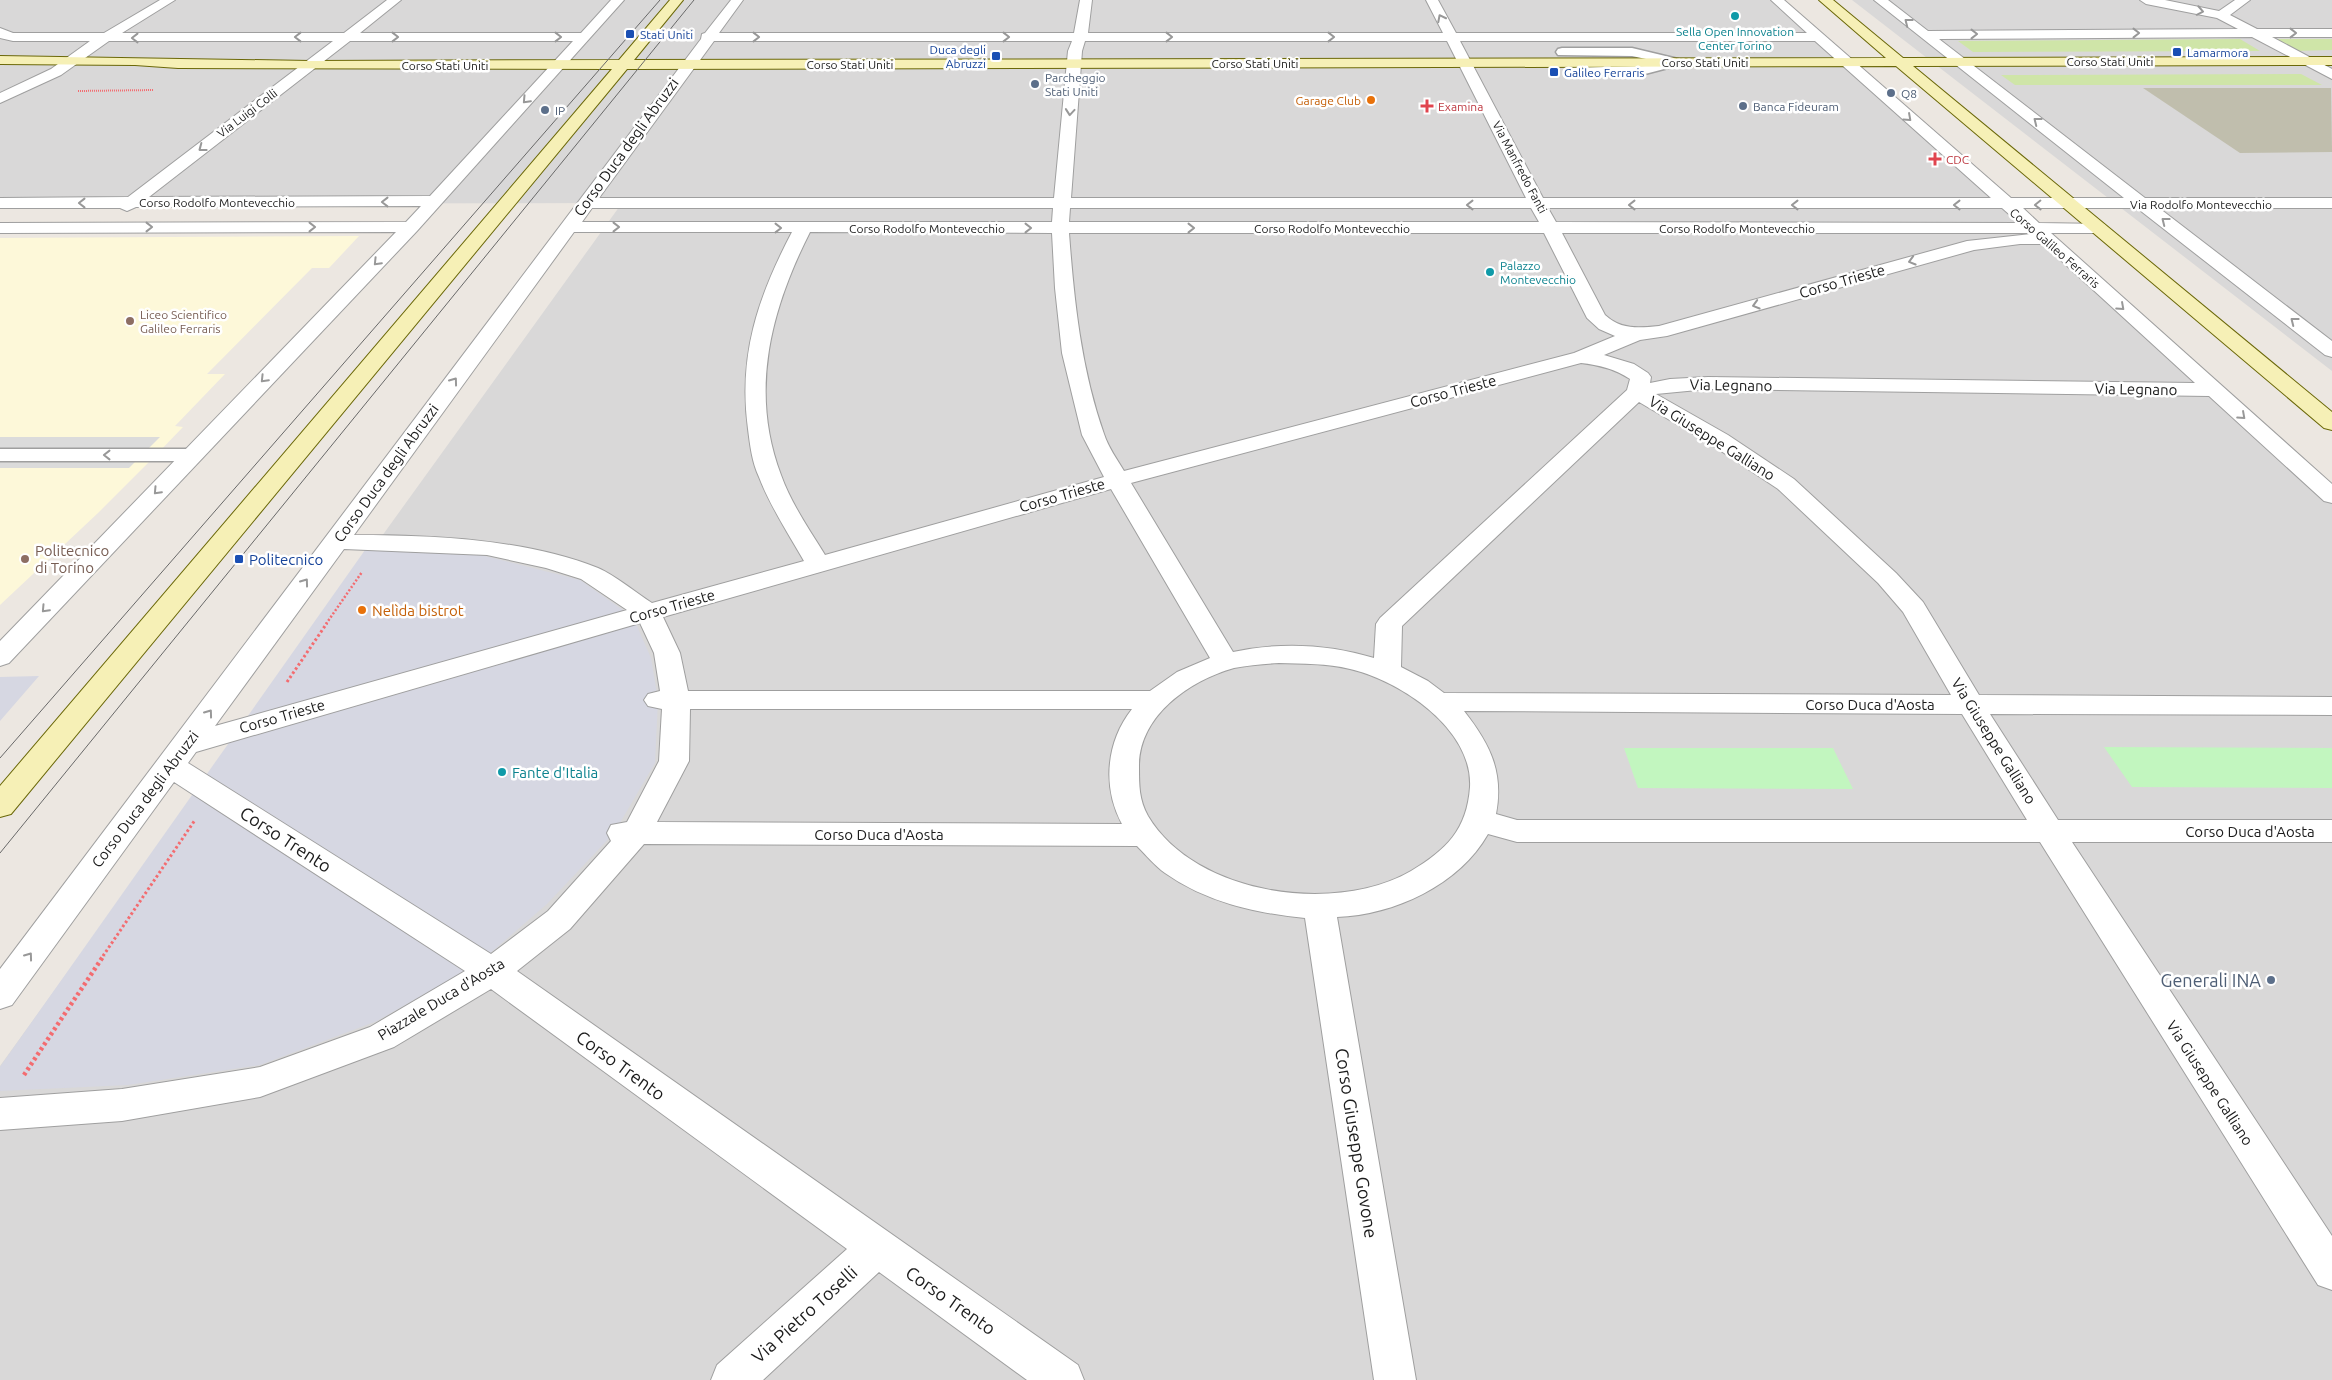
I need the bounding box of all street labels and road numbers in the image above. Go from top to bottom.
street label: Corso Stati Uniti [2066,55,2154,68]
street label: Corso Stati Uniti [1661,56,1749,69]
street label: Corso Stati Uniti [1211,57,1299,70]
street label: Corso Stati Uniti [806,58,894,71]
street label: Corso Stati Uniti [401,59,489,72]
street label: Corso Duca degli Abruzzi [570,75,682,219]
street label: Via Luigi Colli [214,86,280,140]
street label: Via Manfredo Fanti [1490,119,1550,215]
street label: Corso Rodolfo Montevecchio [139,196,295,209]
street label: Via Rodolfo Montevecchio [2130,198,2272,211]
street label: Corso Galileo Ferraris [2008,206,2102,290]
street label: Corso Rodolfo Montevecchio [849,222,1005,235]
street label: Corso Rodolfo Montevecchio [1254,222,1410,235]
street label: Corso Rodolfo Montevecchio [1659,222,1815,235]
street label: Corso Trieste [1797,261,1887,301]
street label: Corso Trieste [1408,371,1498,411]
street label: Via Legnano [1689,376,1773,394]
street label: Via Legnano [2094,380,2178,398]
street label: Via Giuseppe Galliano [1646,392,1778,484]
street label: Corso Duca degli Abruzzi [330,401,442,545]
street label: Corso Trieste [1017,475,1107,515]
street label: Corso Trieste [627,586,717,626]
street label: Via Giuseppe Galliano [1948,675,2040,807]
street label: Corso Trieste [237,696,327,736]
street label: Corso Duca d'Aosta [1805,696,1935,713]
street label: Corso Duca degli Abruzzi [88,727,202,871]
street label: Corso Trento [237,802,335,876]
street label: Corso Duca d'Aosta [2185,823,2315,840]
street label: Corso Duca d'Aosta [814,826,944,843]
street label: Piazzale Duca d'Aosta [375,954,507,1044]
street label: Via Giuseppe Galliano [2163,1017,2257,1149]
street label: Corso Trento [573,1026,669,1104]
street label: Corso Giuseppe Govone [1332,1047,1382,1239]
street label: Via Pietro Toselli [747,1262,861,1366]
street label: Corso Trento [902,1262,1000,1338]

